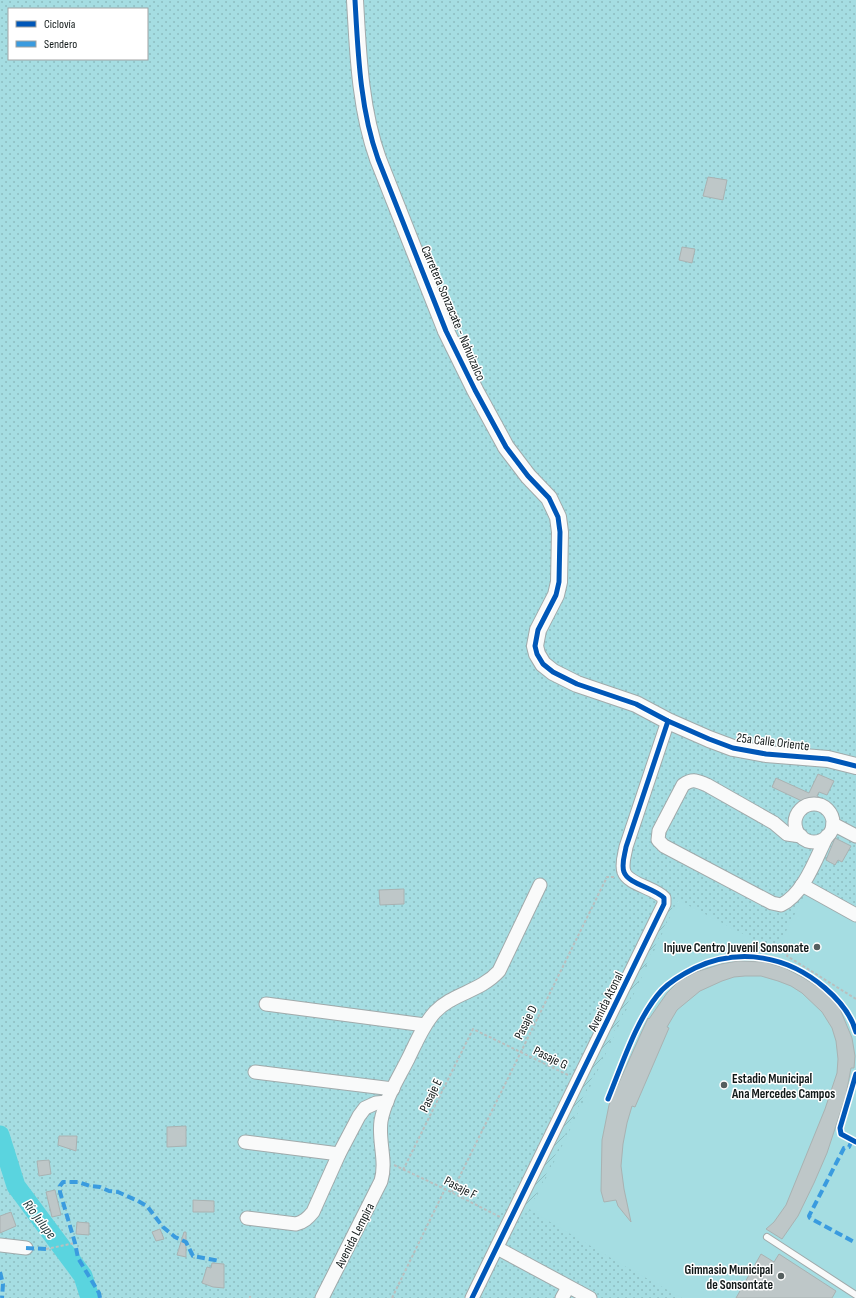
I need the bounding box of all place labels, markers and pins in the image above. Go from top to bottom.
place label: Injuve Centro Juvenil Sonsonate [664,940,809,956]
marker: Injuve Centro Juvenil Sonsonate [812,942,822,952]
place label: Estadio Municipal Ana Mercedes Campos [731,1071,835,1102]
marker: Estadio Municipal Ana Mercedes Campos [719,1080,729,1090]
place label: Gimnasio Municipal de Sonsontate [684,1262,773,1293]
marker: Gimnasio Municipal de Sonsontate [776,1271,786,1281]

